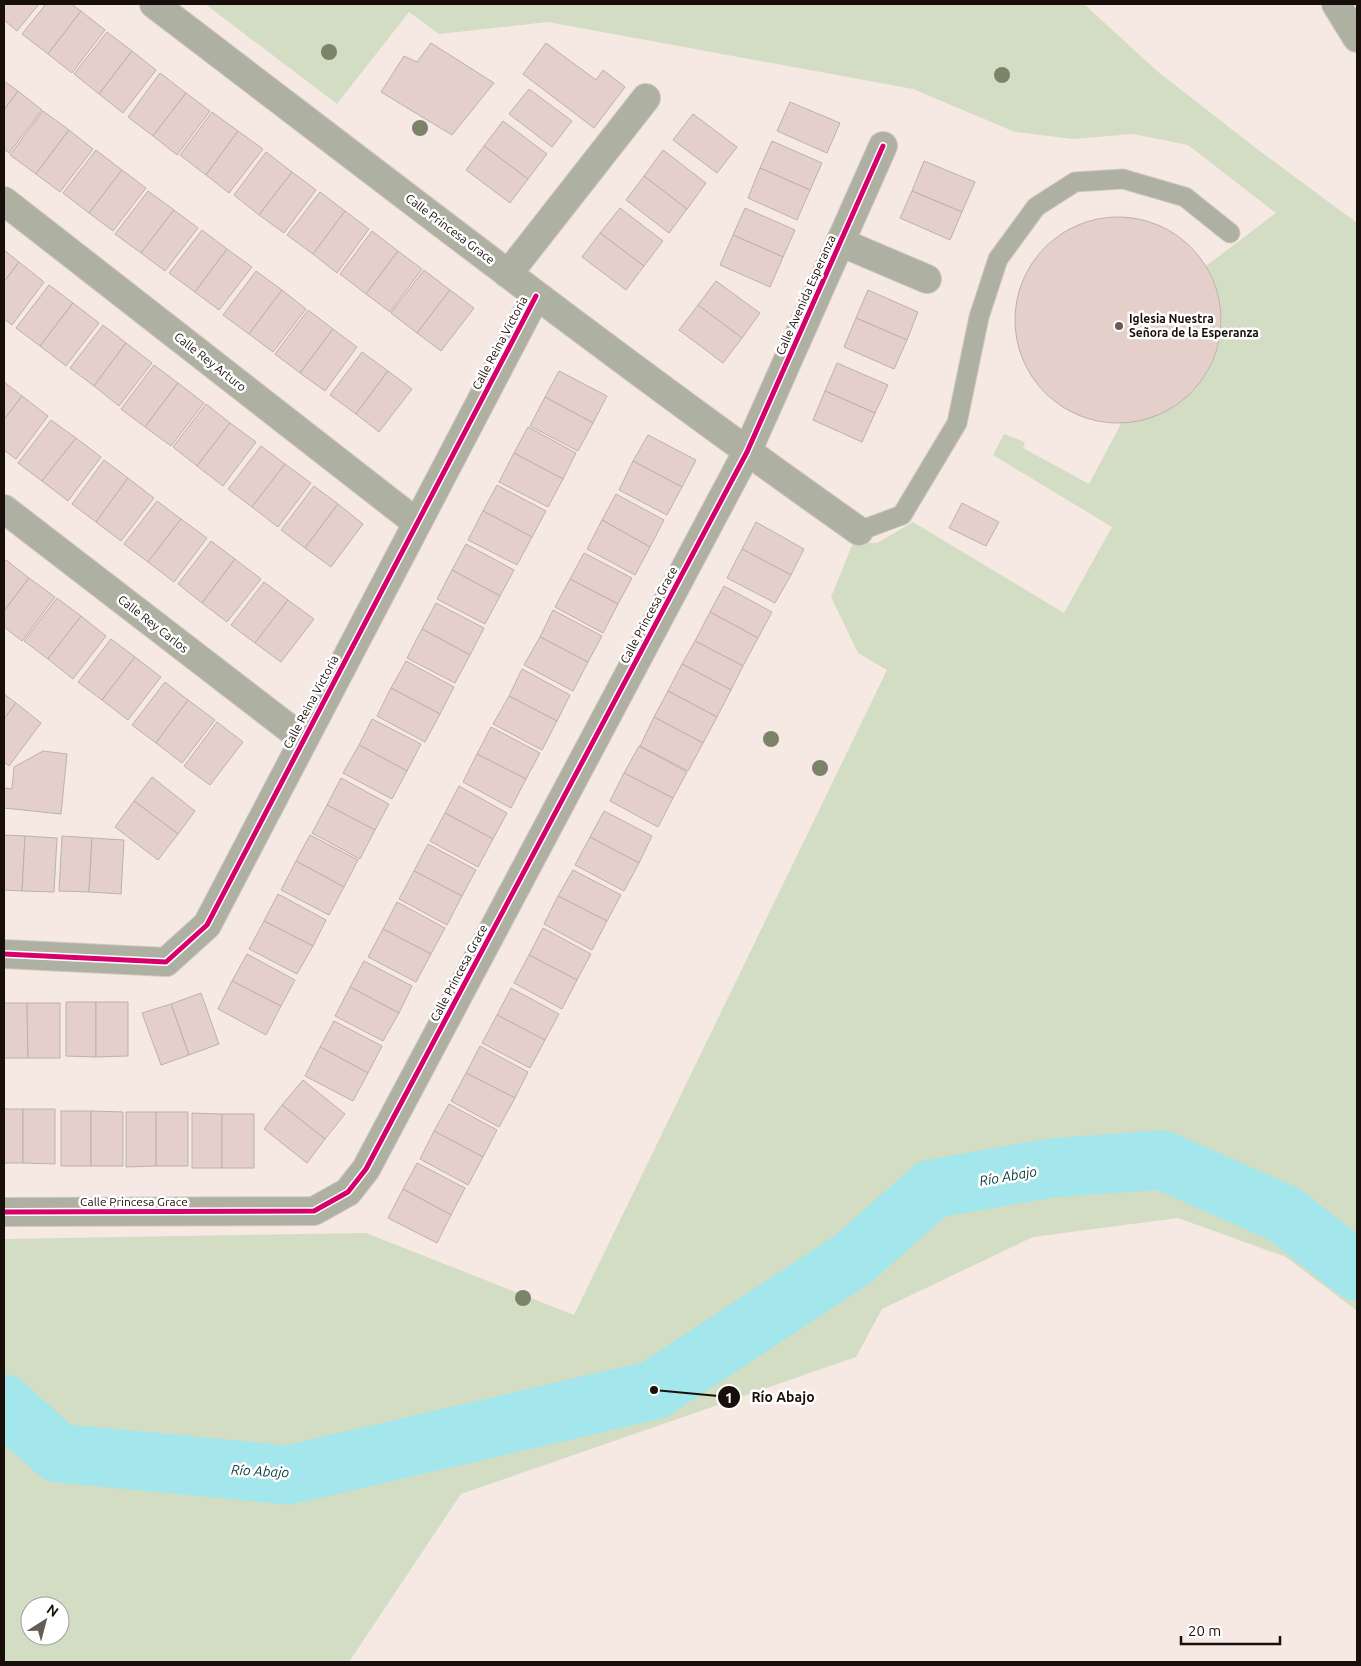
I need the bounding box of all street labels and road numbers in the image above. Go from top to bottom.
street label: Calle Princesa Grace [403,191,497,266]
street label: Calle Avenida Esperanza [773,233,838,357]
street label: Calle Reina Victoria [469,294,530,392]
street label: Calle Rey Arturo [172,330,249,394]
street label: Calle Princesa Grace [618,564,680,665]
street label: Calle Rey Carlos [116,592,191,655]
street label: Calle Reina Victoria [280,653,341,751]
street label: Calle Princesa Grace [428,922,490,1023]
street label: Calle Princesa Grace [80,1195,188,1208]

